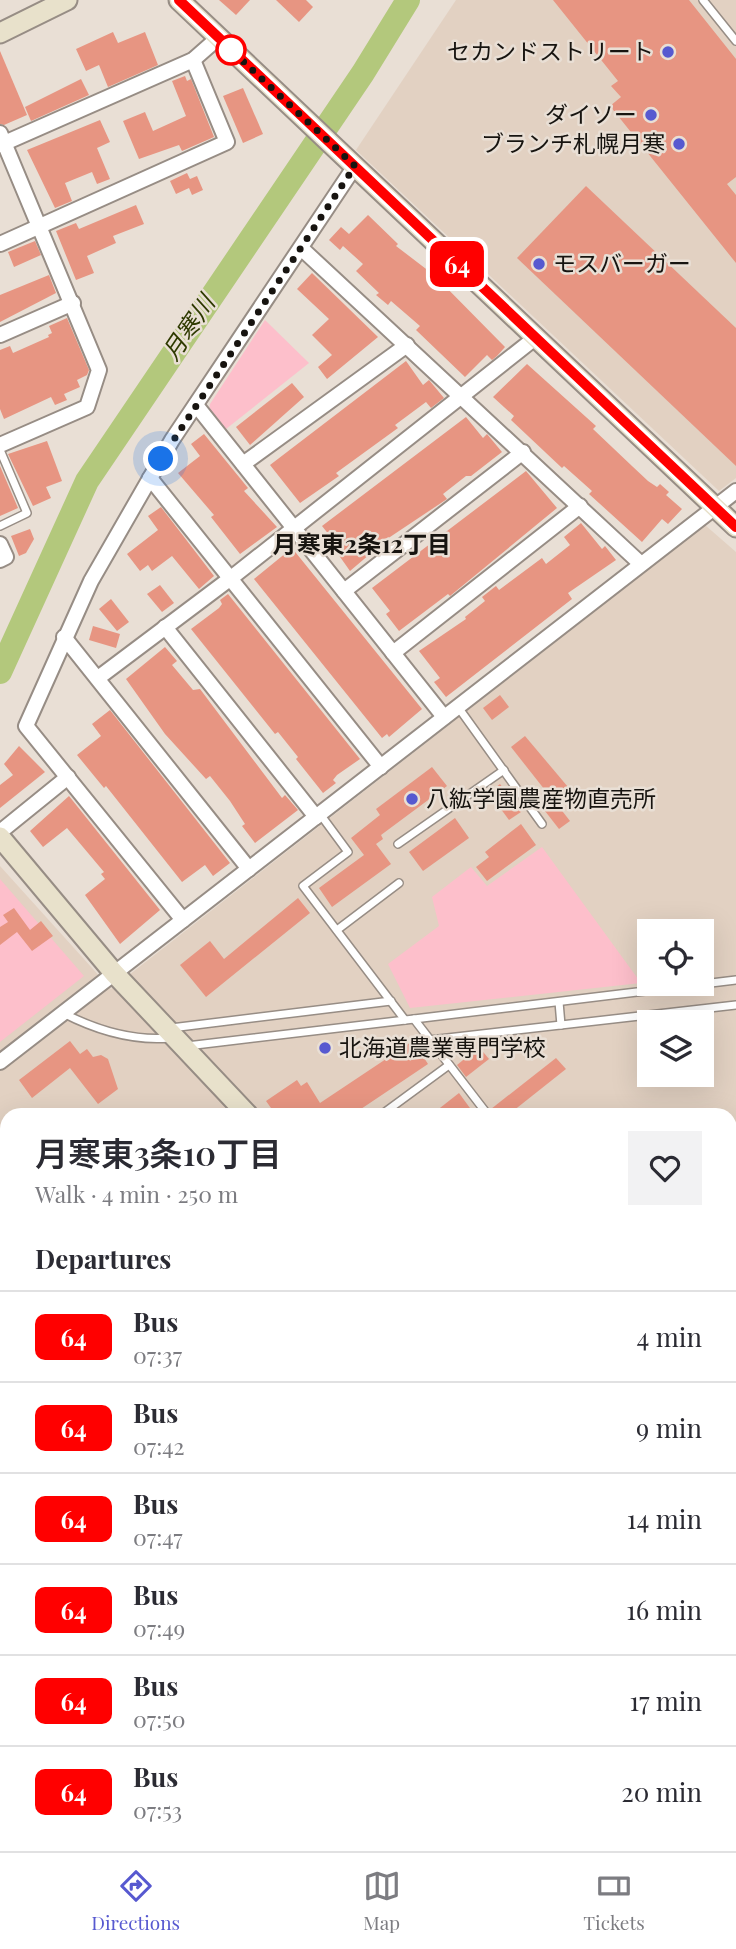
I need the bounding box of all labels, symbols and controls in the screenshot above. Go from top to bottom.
unlabelled marker [216,35,246,65]
place label: セカンドストリート [447,35,654,66]
marker: セカンドストリート [660,44,676,60]
place label: ダイソー [545,98,637,129]
marker: ダイソー [643,107,659,123]
place label: ブランチ札幌月寒 [481,127,665,158]
marker: ブランチ札幌月寒 [671,136,687,152]
line badge: 64 [426,241,489,287]
place label: モスバーガー [553,247,691,278]
text: 64 [444,248,470,280]
marker: モスバーガー [531,256,547,272]
water label: 月寒川 [154,286,222,366]
your location [143,441,178,476]
district label: 月寒東2条12丁目 [273,527,451,559]
place label: 八紘学園農産物直売所 [426,782,656,813]
marker: 八紘学園農産物直売所 [404,791,420,807]
map controls [637,919,714,1087]
button: locate [637,919,714,996]
button: layers [637,1010,714,1087]
place label: 北海道農業専門学校 [339,1031,546,1062]
marker: 北海道農業専門学校 [317,1040,333,1056]
text: 月寒東3条10丁目 [35,1130,282,1174]
button: heart [628,1131,702,1205]
text: Walk · 4 min · 250 m [35,1178,238,1209]
text: Departures [35,1241,171,1276]
text: Bus [133,1304,178,1339]
text: 4 min [636,1319,702,1354]
text: 64 [60,1321,87,1353]
text: 07:37 [133,1339,182,1370]
text: Bus [133,1395,178,1430]
text: 9 min [636,1410,702,1445]
text: 64 [60,1412,87,1444]
text: 07:42 [133,1430,185,1461]
text: Bus [133,1486,178,1521]
text: 14 min [627,1501,702,1536]
text: 64 [60,1503,87,1535]
text: 07:47 [133,1521,183,1552]
text: Bus [133,1577,178,1612]
text: 16 min [626,1592,702,1627]
text: 64 [60,1594,87,1626]
text: 07:49 [133,1612,185,1643]
text: Bus [133,1668,178,1703]
text: 17 min [629,1683,702,1718]
text: 64 [60,1685,87,1717]
text: 07:50 [133,1703,186,1734]
text: Bus [133,1759,178,1794]
text: 20 min [621,1774,702,1809]
text: 64 [60,1776,87,1808]
text: 07:53 [133,1794,182,1825]
tab: Directions [91,1867,180,1935]
tab: Map [363,1867,401,1935]
tab: Tickets [583,1867,645,1935]

